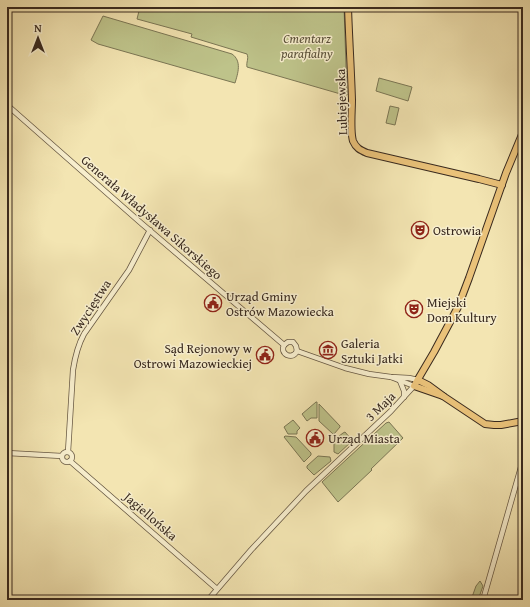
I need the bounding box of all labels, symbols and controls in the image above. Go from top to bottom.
north arrow [18,18,58,58]
text: N [34,20,42,36]
park label: Cmentarz parafialny [280,29,333,63]
street label: Lubiejewska [331,68,352,136]
street label: Generała Władysława Sikorskiego [77,151,227,284]
theatre icon: Ostrowia [410,220,430,240]
place label: Ostrowia [433,221,482,240]
street label: Zwycięstwa [65,275,116,339]
place label: Urząd Gminy Ostrów Mazowiecka [226,287,335,321]
public building icon: Urząd Gminy Ostrów Mazowiecka [203,293,223,313]
place label: Miejski Dom Kultury [427,293,497,327]
theatre icon: Miejski Dom Kultury [404,299,424,319]
place label: Galeria Sztuki Jatki [341,334,403,368]
place label: Sąd Rejonowy w Ostrowi Mazowieckiej [134,339,253,373]
museum icon: Galeria Sztuki Jatki [318,340,338,360]
public building icon: Sąd Rejonowy w Ostrowi Mazowieckiej [255,345,275,365]
street label: 3 Maja [361,387,400,426]
public building icon: Urząd Miasta [305,428,325,448]
place label: Urząd Miasta [328,429,401,448]
street label: Jagiellońska [118,486,182,546]

